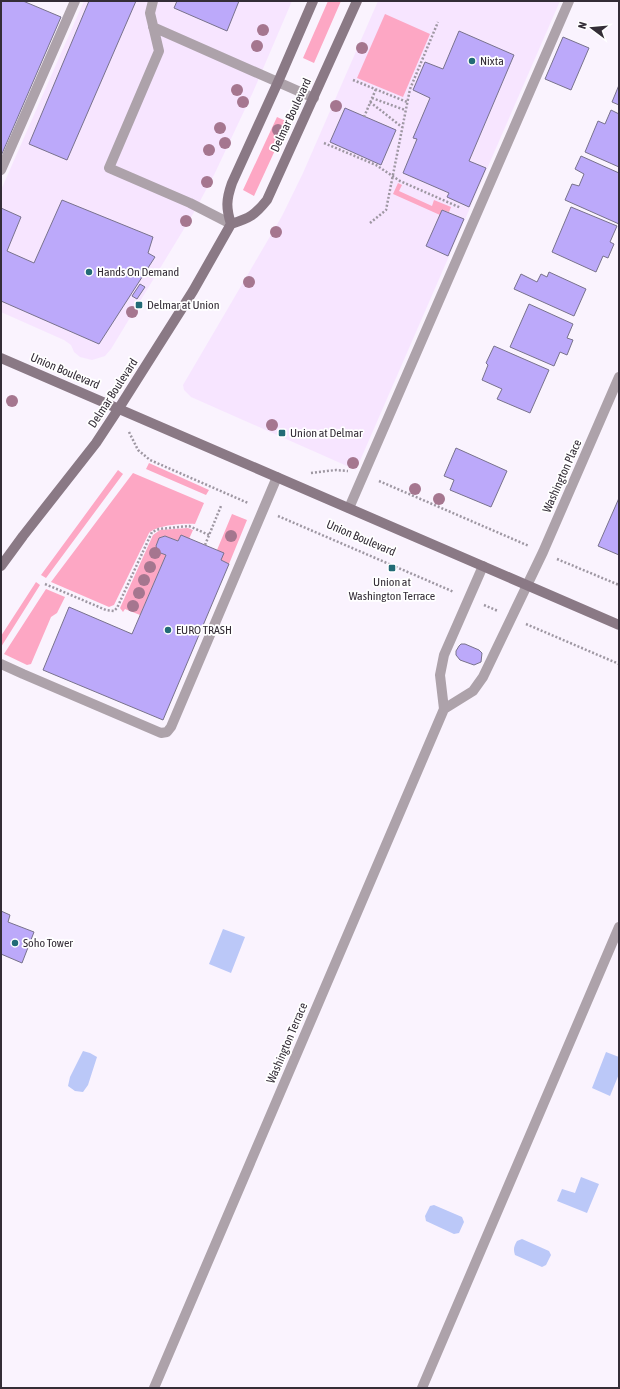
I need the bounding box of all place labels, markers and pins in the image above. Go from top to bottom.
place label: Nixta [480,54,504,68]
marker: Nixta [467,56,477,66]
place label: Hands On Demand [97,265,179,279]
marker: Hands On Demand [84,267,94,277]
place label: Delmar at Union [147,298,220,312]
marker: Delmar at Union [134,300,144,310]
place label: Union at Delmar [290,426,363,440]
marker: Union at Delmar [277,428,287,438]
marker: Union at Washington Terrace [387,563,397,573]
place label: Union at Washington Terrace [349,575,435,603]
place label: EURO TRASH [176,623,232,637]
marker: EURO TRASH [163,625,173,635]
place label: Soho Tower [23,936,73,950]
marker: Soho Tower [10,938,20,948]

